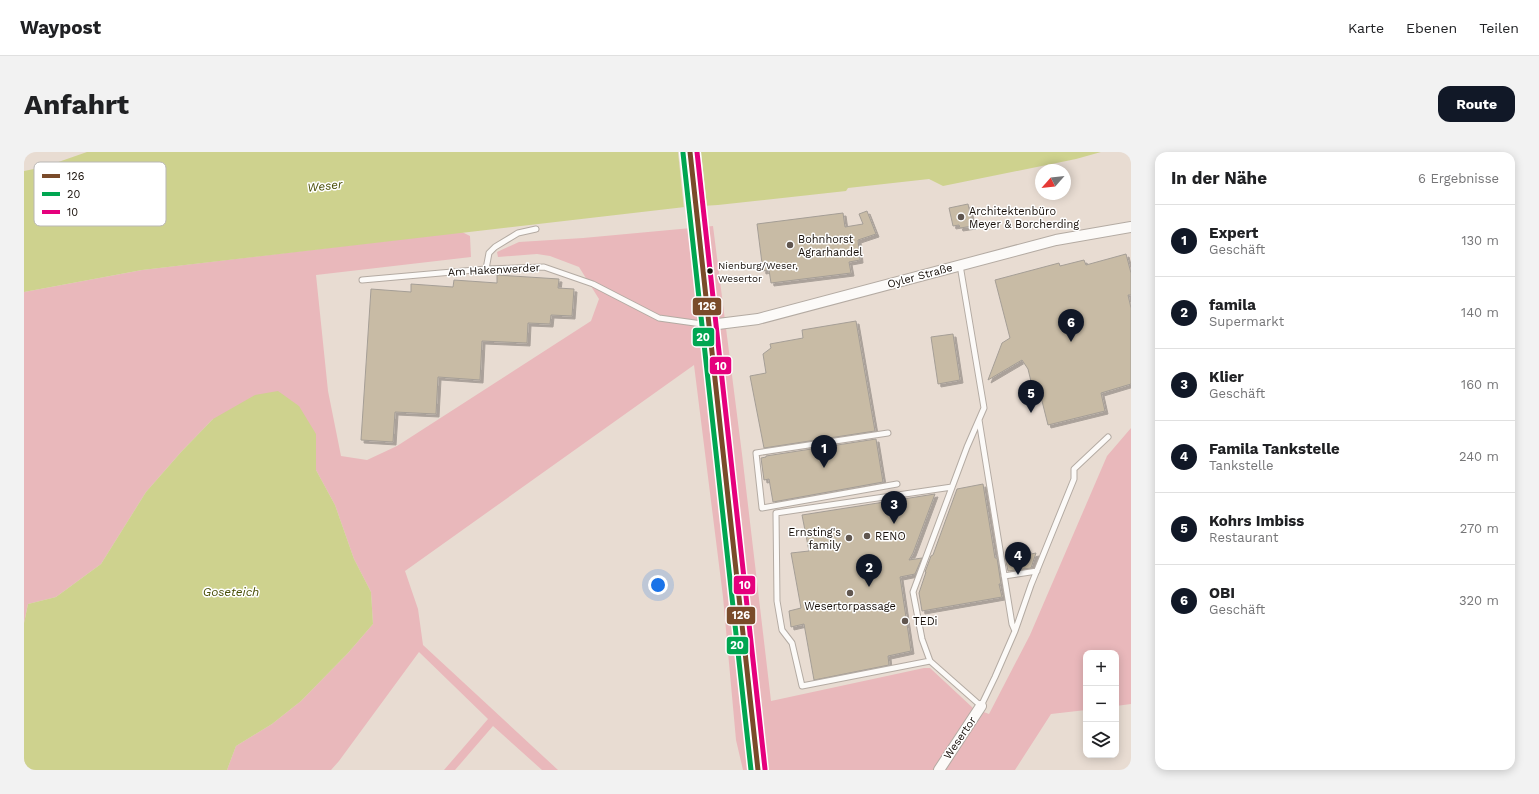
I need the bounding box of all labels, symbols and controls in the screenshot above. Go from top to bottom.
text: Waypost [20,16,101,39]
text: Karte [1348,20,1384,36]
text: Ebenen [1406,20,1457,36]
text: Teilen [1479,20,1519,36]
button: Route [1438,86,1515,122]
text: Anfahrt [24,88,129,121]
legend [34,162,166,226]
north arrow [1035,164,1071,200]
text: In der Nähe [1171,168,1267,188]
text: 126 [67,170,85,183]
text: 6 Ergebnisse [1418,171,1499,186]
water label: Weser [307,177,345,195]
text: 20 [67,188,80,201]
place label: Architektenbüro Meyer & Borcherding [969,205,1079,231]
text: 10 [67,206,78,219]
marker: Architektenbüro Meyer & Borcherding [956,212,966,222]
text: Expert [1209,224,1258,242]
place label: Bohnhorst Agrarhandel [798,233,863,259]
text: 1 [1181,233,1187,248]
text: 130 m [1461,233,1499,248]
marker: Bohnhorst Agrarhandel [785,240,795,250]
text: Geschäft [1209,242,1265,257]
place label: Nienburg/Weser, Wesertor [718,260,798,284]
street label: Am Hakenwerder [448,261,541,279]
street label: Oyler Straße [886,261,954,291]
marker: Nienburg/Weser, Wesertor [705,266,715,276]
text: famila [1209,296,1256,314]
line badge: 126 [692,297,722,316]
text: 126 [698,300,716,313]
text: 2 [1180,305,1188,320]
text: 140 m [1461,305,1499,320]
pin: 6 [1058,309,1084,342]
text: Supermarkt [1209,314,1284,329]
line badge: 20 [692,327,715,347]
text: 20 [696,331,710,344]
line badge: 10 [709,356,732,375]
text: 10 [715,360,727,373]
text: Klier [1209,368,1244,386]
text: 3 [1180,377,1188,392]
text: 160 m [1461,377,1499,392]
pin: 5 [1018,380,1044,413]
text: Geschäft [1209,386,1265,401]
pin: 1 [811,435,837,468]
text: Famila Tankstelle [1209,440,1340,458]
text: 4 [1180,449,1188,464]
text: 240 m [1459,449,1499,464]
text: Tankstelle [1209,458,1273,473]
pin: 3 [881,491,907,524]
text: Kohrs Imbiss [1209,512,1304,530]
text: 5 [1180,521,1188,536]
text: 270 m [1460,521,1499,536]
place label: Ernsting's family [788,526,841,552]
place label: RENO [875,530,906,543]
text: Restaurant [1209,530,1279,545]
marker: RENO [862,531,872,541]
marker: Ernsting's family [844,533,854,543]
pin: 4 [1005,542,1031,575]
pin: 2 [856,554,882,587]
your location [648,575,668,595]
line badge: 10 [733,575,756,595]
text: 10 [739,579,751,592]
text: OBI [1209,584,1235,602]
water label: Goseteich [203,585,259,599]
marker: Wesertorpassage [845,588,855,598]
text: 6 [1180,593,1188,608]
text: 320 m [1459,593,1499,608]
place label: Wesertorpassage [804,600,896,613]
text: Geschäft [1209,602,1265,617]
line badge: 126 [726,606,756,625]
text: 126 [732,609,750,622]
place label: TEDi [913,615,938,628]
marker: TEDi [900,616,910,626]
line badge: 20 [726,636,749,655]
text: 20 [730,639,744,652]
map controls [1083,650,1119,758]
button: + [1083,650,1119,686]
button: − [1083,686,1119,722]
street label: Wesertor [941,714,979,762]
button: layers [1083,722,1119,758]

